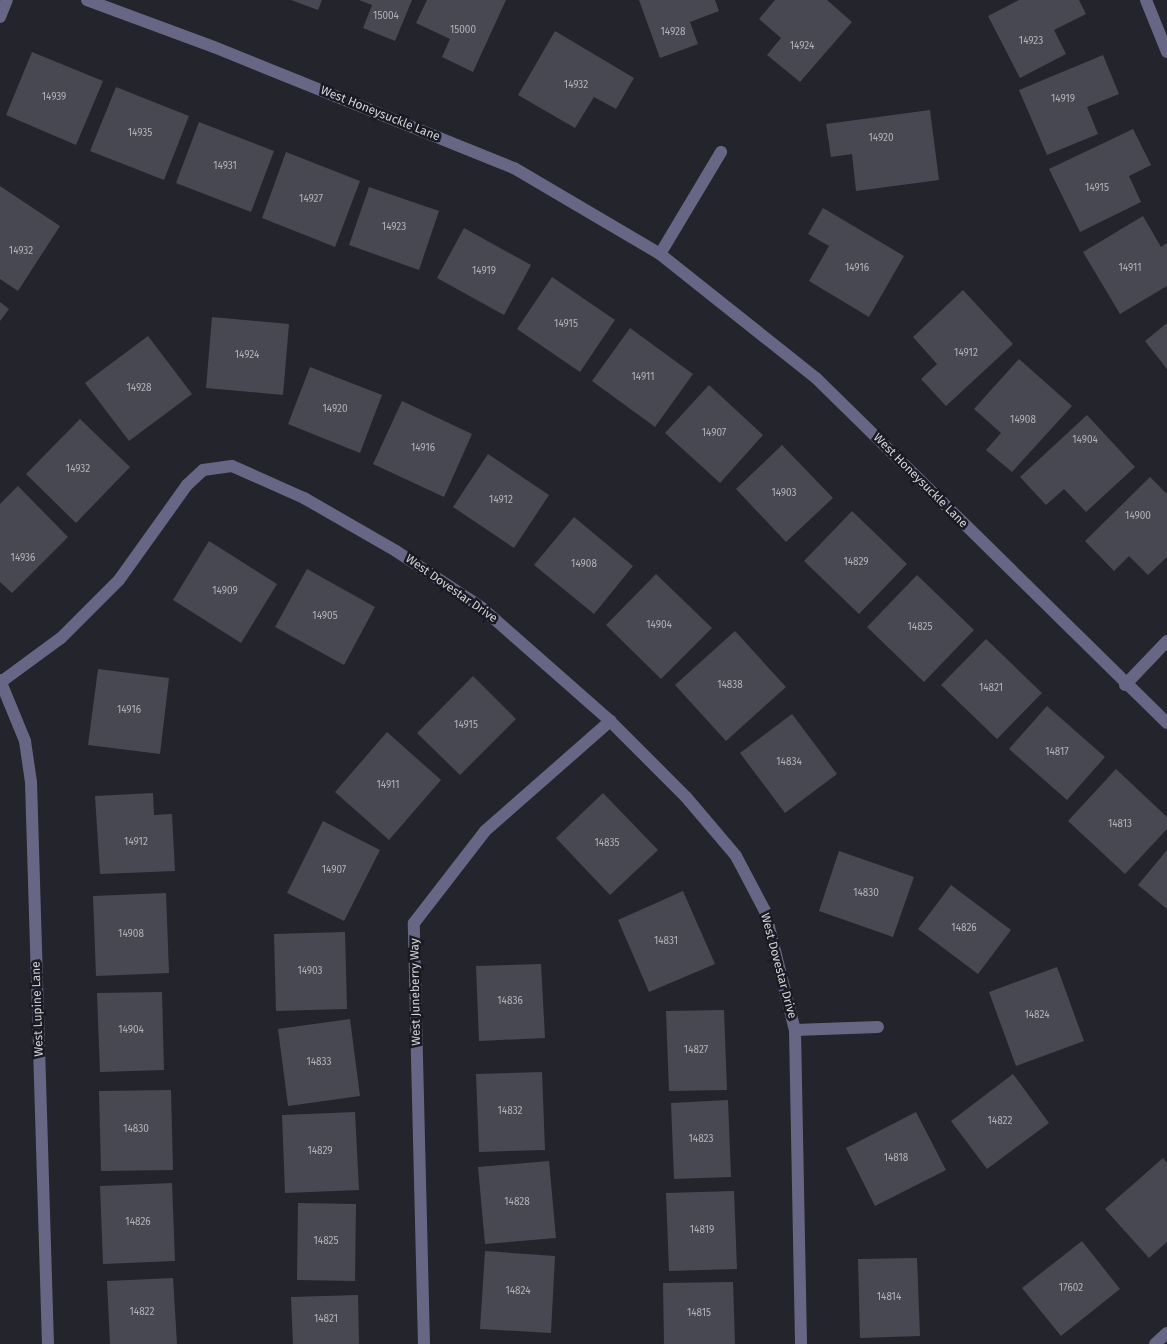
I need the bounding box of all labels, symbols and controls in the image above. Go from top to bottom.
house number: 15004 [373,11,399,23]
house number: 15000 [450,25,476,37]
house number: 14928 [661,27,685,39]
house number: 14923 [1019,36,1043,48]
house number: 14924 [790,41,814,53]
house number: 14932 [564,80,588,92]
street label: West Honeysuckle Lane [318,83,442,145]
house number: 14939 [42,92,66,104]
house number: 14919 [1051,94,1075,106]
house number: 14935 [128,128,152,140]
house number: 14920 [868,133,894,145]
house number: 14931 [213,161,237,173]
house number: 14915 [1085,183,1109,195]
house number: 14927 [299,194,323,206]
house number: 14923 [382,222,406,234]
house number: 14932 [9,246,33,258]
house number: 14916 [845,263,869,275]
house number: 14911 [1118,263,1142,275]
house number: 14919 [472,266,496,278]
house number: 14915 [554,319,578,331]
house number: 14912 [954,348,978,360]
house number: 14924 [235,350,259,362]
house number: 14911 [631,372,655,384]
house number: 14928 [127,383,151,395]
house number: 14920 [322,404,348,416]
house number: 14908 [1010,415,1036,427]
house number: 14907 [702,428,726,440]
street label: West Honeysuckle Lane [870,431,970,531]
house number: 14904 [1072,435,1098,447]
house number: 14916 [411,443,435,455]
house number: 14932 [66,464,90,476]
house number: 14903 [771,488,797,500]
house number: 14912 [489,495,513,507]
house number: 14900 [1125,511,1151,523]
street label: West Dovestar Drive [402,552,500,626]
house number: 14936 [11,553,35,565]
house number: 14829 [843,557,869,569]
house number: 14908 [571,559,597,571]
house number: 14909 [212,586,238,598]
house number: 14905 [312,611,338,623]
house number: 14904 [646,620,672,632]
house number: 14825 [907,622,933,634]
house number: 14838 [717,680,743,692]
house number: 14821 [979,683,1003,695]
house number: 14916 [117,705,141,717]
house number: 14915 [454,720,478,732]
house number: 14817 [1045,747,1069,759]
house number: 14834 [776,757,802,769]
house number: 14911 [376,780,400,792]
house number: 14813 [1108,819,1132,831]
house number: 14912 [124,837,148,849]
house number: 14835 [594,838,620,850]
house number: 14907 [322,865,346,877]
house number: 14830 [853,888,879,900]
street label: West Dovestar Drive [757,912,799,1020]
house number: 14826 [951,923,977,935]
house number: 14908 [118,929,144,941]
house number: 14831 [654,936,678,948]
street label: West Juneberry Way [408,938,424,1046]
street label: West Lupine Lane [29,961,47,1057]
house number: 14903 [297,966,323,978]
house number: 14836 [497,996,523,1008]
house number: 14824 [1024,1010,1050,1022]
house number: 14904 [118,1025,144,1037]
house number: 14827 [684,1045,708,1057]
house number: 14833 [306,1057,332,1069]
house number: 14832 [498,1106,522,1118]
house number: 14822 [988,1116,1012,1128]
house number: 14830 [123,1124,149,1136]
house number: 14823 [689,1134,713,1146]
house number: 14829 [307,1146,333,1158]
house number: 14818 [884,1153,908,1165]
house number: 14828 [504,1197,530,1209]
house number: 14826 [125,1217,151,1229]
house number: 14819 [690,1225,714,1237]
house number: 14825 [313,1236,339,1248]
house number: 17602 [1059,1283,1083,1295]
house number: 14824 [505,1286,531,1298]
house number: 14814 [877,1292,901,1304]
house number: 14822 [130,1307,154,1319]
house number: 14815 [687,1308,711,1320]
house number: 14821 [314,1314,338,1326]

